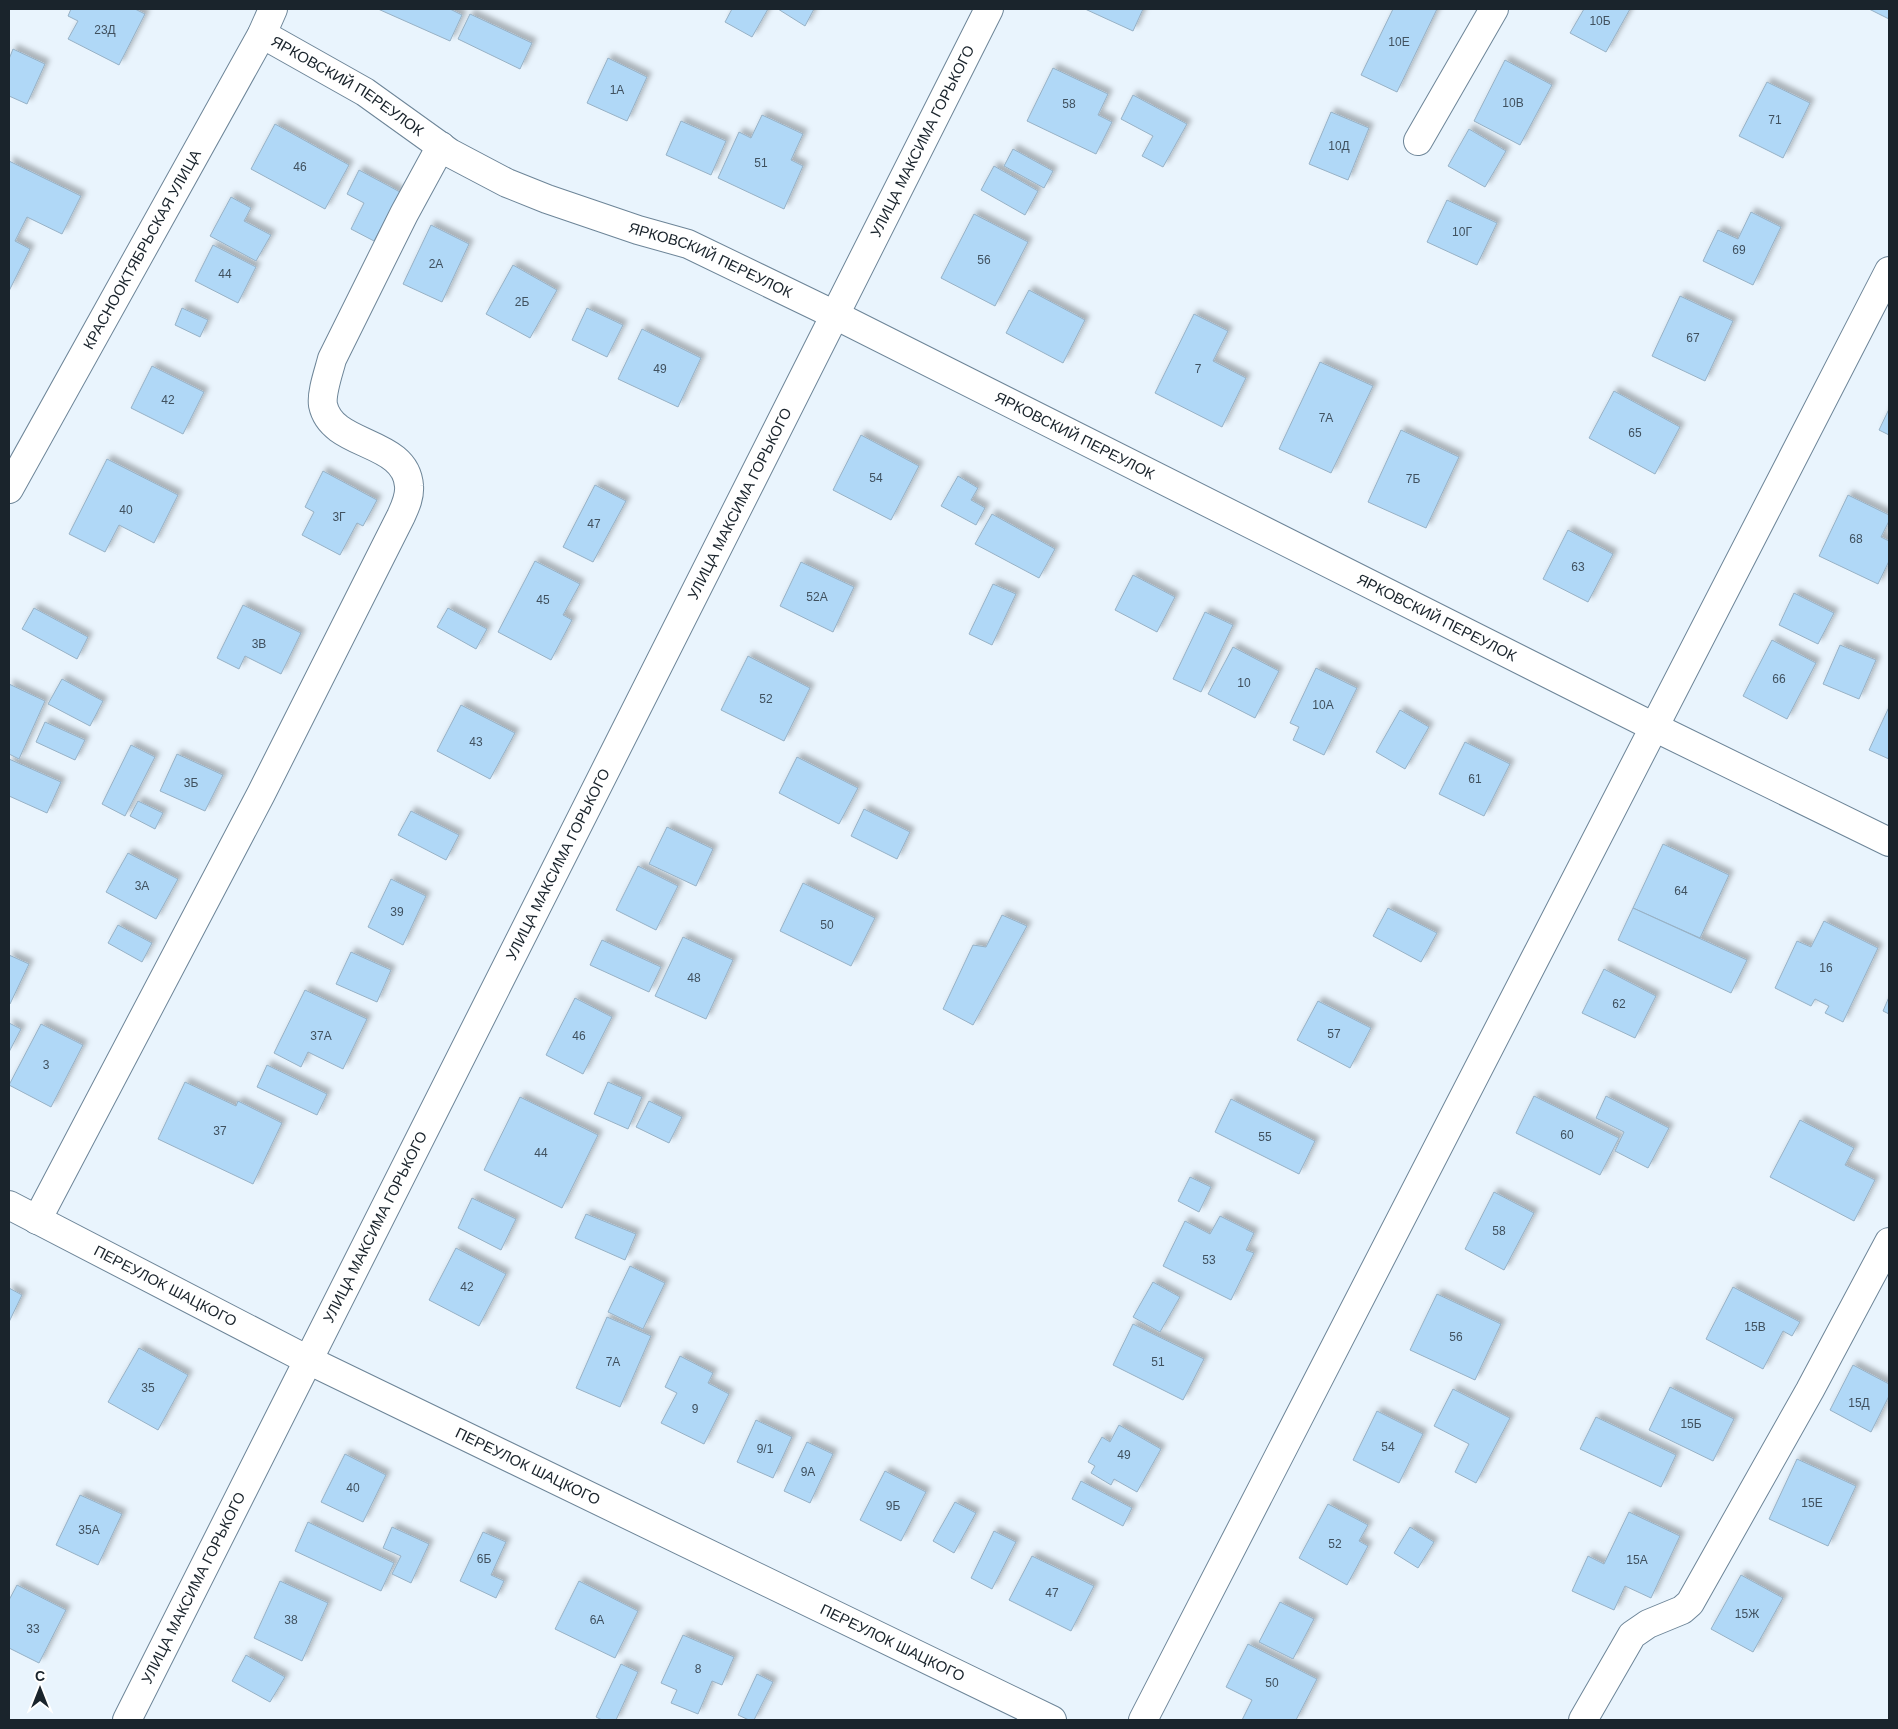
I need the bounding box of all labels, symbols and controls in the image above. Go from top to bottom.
house number: 10Б [1589,14,1611,28]
house number: 23Д [94,23,116,37]
street label: ЯРКОВСКИЙ ПЕРЕУЛОК [268,32,427,139]
house number: 10Е [1388,35,1410,49]
street label: УЛИЦА МАКСИМА ГОРЬКОГО [867,42,977,239]
house number: 1А [610,83,624,97]
house number: 10В [1502,96,1524,110]
house number: 58 [1062,97,1076,111]
house number: 71 [1768,113,1782,127]
house number: 10Д [1328,139,1350,153]
street label: КРАСНООКТЯБРЬСКАЯ УЛИЦА [79,147,204,352]
house number: 51 [754,156,768,170]
house number: 46 [293,160,307,174]
street label: ЯРКОВСКИЙ ПЕРЕУЛОК [626,218,795,301]
house number: 10Г [1452,225,1472,239]
house number: 69 [1732,243,1746,257]
house number: 56 [977,253,991,267]
house number: 2А [429,257,443,271]
house number: 44 [218,267,232,281]
house number: 2Б [515,295,529,309]
house number: 67 [1686,331,1700,345]
house number: 49 [653,362,667,376]
house number: 7 [1195,362,1202,376]
street label: ЯРКОВСКИЙ ПЕРЕУЛОК [992,388,1158,482]
house number: 42 [161,393,175,407]
street label: УЛИЦА МАКСИМА ГОРЬКОГО [684,405,795,602]
house number: 7А [1319,411,1333,425]
house number: 65 [1628,426,1642,440]
house number: 54 [869,471,883,485]
house number: 7Б [1406,472,1420,486]
house number: 40 [119,503,133,517]
house number: 3Г [332,510,346,524]
house number: 47 [587,517,601,531]
house number: 68 [1849,532,1863,546]
house number: 63 [1571,560,1585,574]
street label: ЯРКОВСКИЙ ПЕРЕУЛОК [1354,570,1519,664]
house number: 52А [806,590,828,604]
house number: 45 [536,593,550,607]
house number: 3В [252,637,266,651]
house number: 66 [1772,672,1786,686]
house number: 10 [1237,676,1251,690]
house number: 52 [759,692,773,706]
house number: 10А [1312,698,1334,712]
house number: 43 [469,735,483,749]
street label: УЛИЦА МАКСИМА ГОРЬКОГО [502,766,613,963]
house number: 61 [1468,772,1482,786]
house number: 3Б [184,776,198,790]
house number: 3А [135,879,149,893]
house number: 64 [1674,884,1688,898]
house number: 39 [390,905,404,919]
house number: 50 [820,918,834,932]
house number: 16 [1819,961,1833,975]
house number: 48 [687,971,701,985]
house number: 62 [1612,997,1626,1011]
house number: 57 [1327,1027,1341,1041]
house number: 37А [310,1029,332,1043]
house number: 46 [572,1029,586,1043]
house number: 3 [43,1058,50,1072]
house number: 37 [213,1124,227,1138]
street label: УЛИЦА МАКСИМА ГОРЬКОГО [320,1128,430,1325]
house number: 60 [1560,1128,1574,1142]
house number: 55 [1258,1130,1272,1144]
house number: 44 [534,1146,548,1160]
house number: 58 [1492,1224,1506,1238]
street label: ПЕРЕУЛОК ШАЦКОГО [91,1242,240,1330]
house number: 53 [1202,1253,1216,1267]
house number: 42 [460,1280,474,1294]
house number: 15В [1744,1320,1766,1334]
house number: 56 [1449,1330,1463,1344]
house number: 7А [606,1355,620,1369]
house number: 51 [1151,1355,1165,1369]
house number: 35 [141,1381,155,1395]
house number: 15Д [1848,1396,1870,1410]
house number: 9 [692,1402,699,1416]
house number: 15Б [1680,1417,1702,1431]
street label: ПЕРЕУЛОК ШАЦКОГО [453,1424,603,1508]
house number: 54 [1381,1440,1395,1454]
house number: 9/1 [757,1442,774,1456]
house number: 49 [1117,1448,1131,1462]
house number: 9А [801,1465,815,1479]
house number: 40 [346,1481,360,1495]
street label: УЛИЦА МАКСИМА ГОРЬКОГО [138,1489,249,1686]
house number: 15Е [1801,1496,1823,1510]
house number: 9Б [886,1499,900,1513]
house number: 35А [78,1523,100,1537]
house number: 52 [1328,1537,1342,1551]
house number: 6Б [477,1552,491,1566]
house number: 15А [1626,1553,1648,1567]
house number: 47 [1045,1586,1059,1600]
street label: ПЕРЕУЛОК ШАЦКОГО [818,1600,968,1684]
house number: 15Ж [1735,1607,1759,1621]
house number: 38 [284,1613,298,1627]
house number: 6А [590,1613,604,1627]
house number: 33 [26,1622,40,1636]
house number: 8 [695,1662,702,1676]
north arrow [15,1664,65,1714]
text: С [35,1668,45,1684]
house number: 50 [1265,1676,1279,1690]

